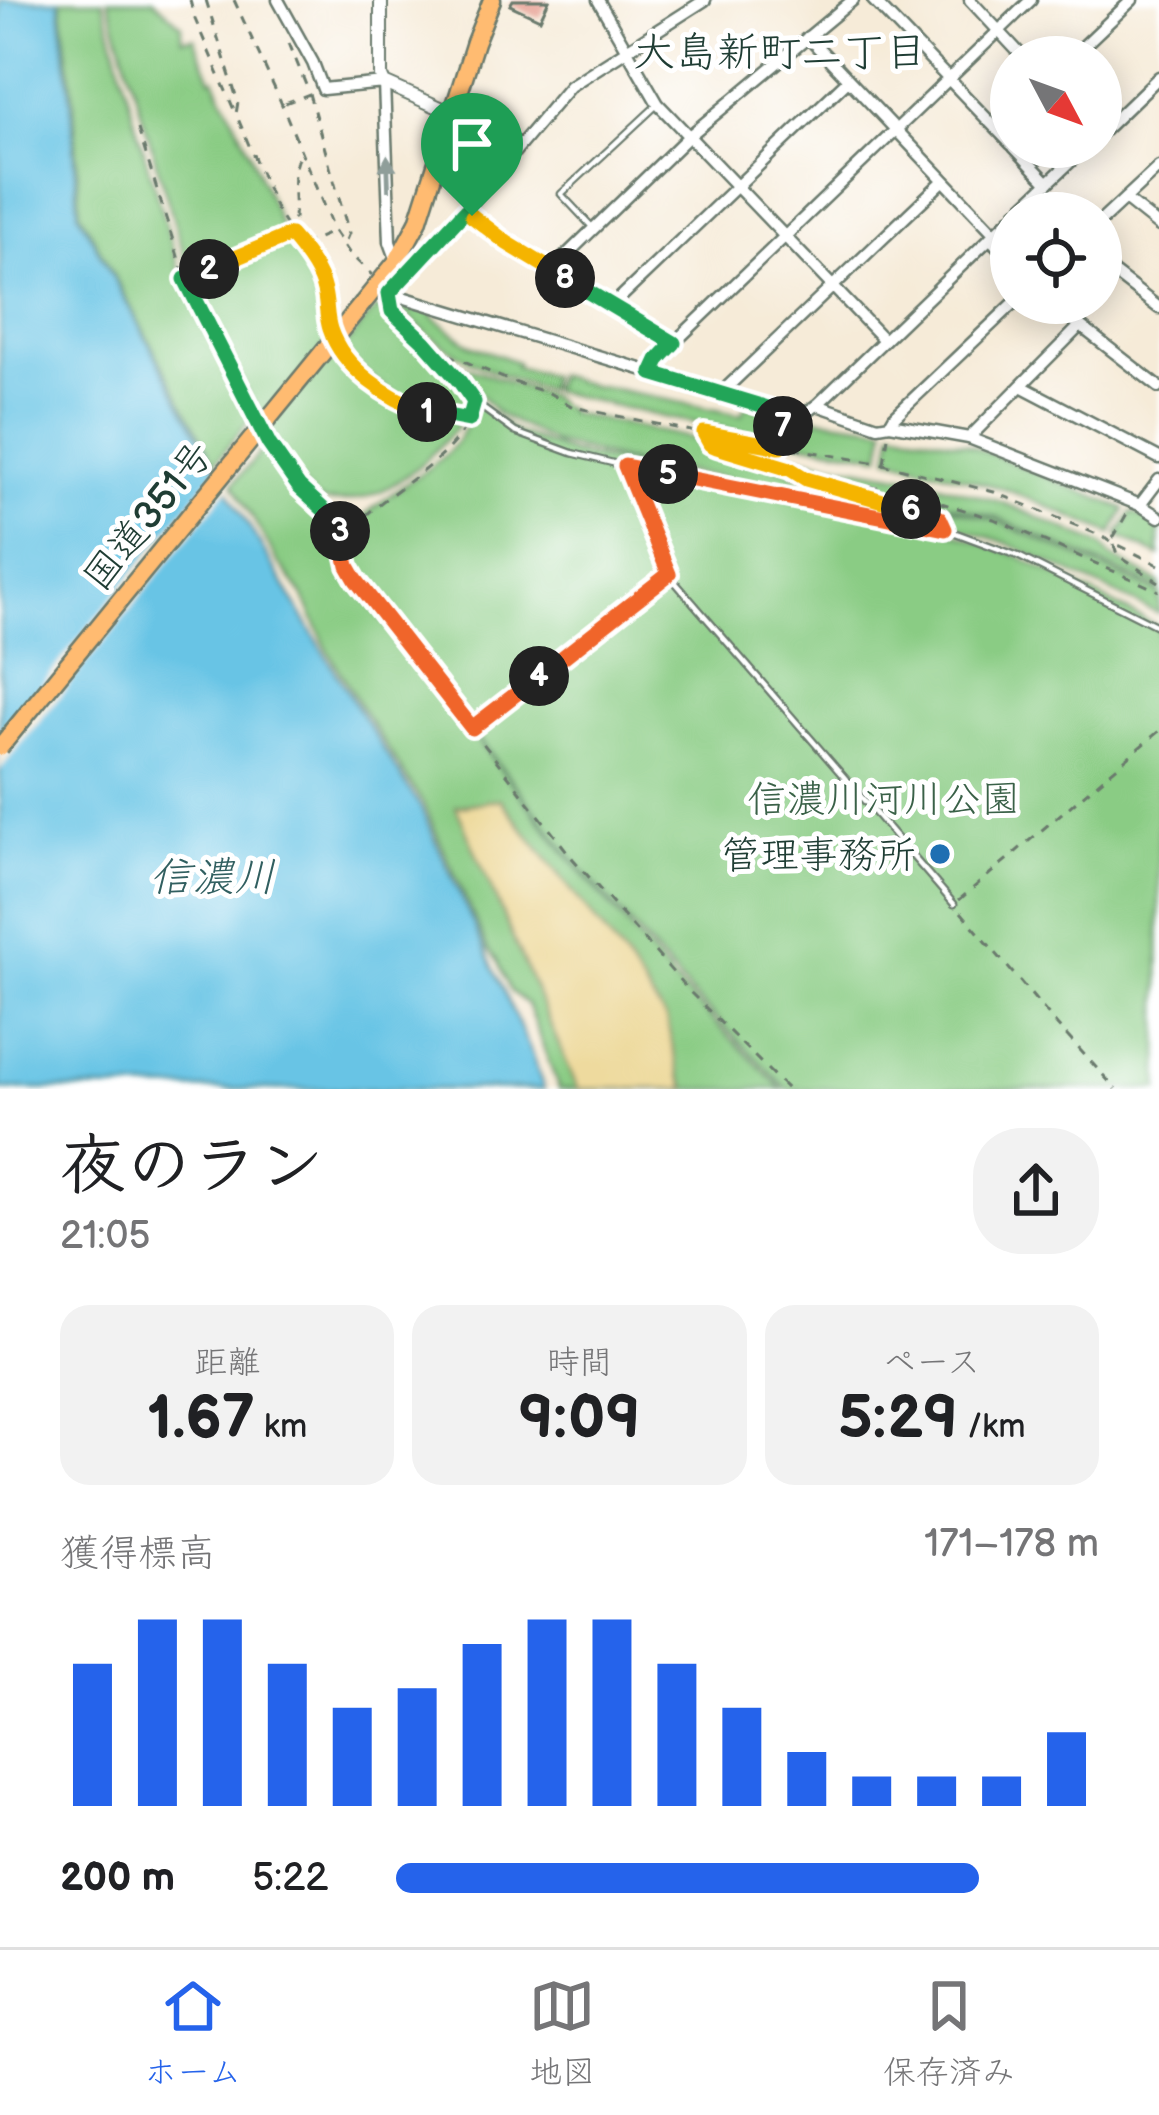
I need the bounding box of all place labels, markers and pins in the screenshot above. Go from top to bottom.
pin [421,93,523,216]
pin: 2 [179,239,239,299]
pin: 8 [535,248,595,308]
pin: 1 [397,382,457,442]
pin: 7 [753,396,813,456]
pin: 5 [638,444,698,504]
pin: 6 [881,479,941,539]
pin: 3 [310,501,370,561]
pin: 4 [509,646,569,706]
place label: 管理事務所 [721,833,916,880]
marker: 管理事務所 [927,841,953,867]

